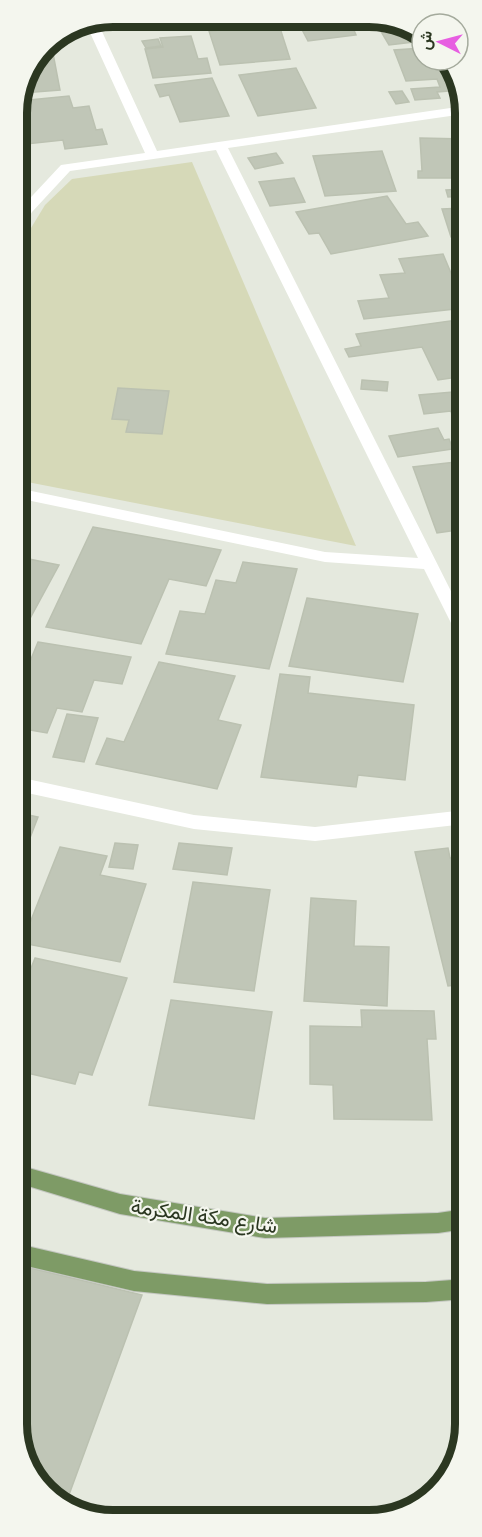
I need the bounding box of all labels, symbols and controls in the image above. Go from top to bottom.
north arrow [410,12,470,72]
text: ش [415,30,436,51]
street label: شارع مكة المكرمة [129,1194,279,1240]

